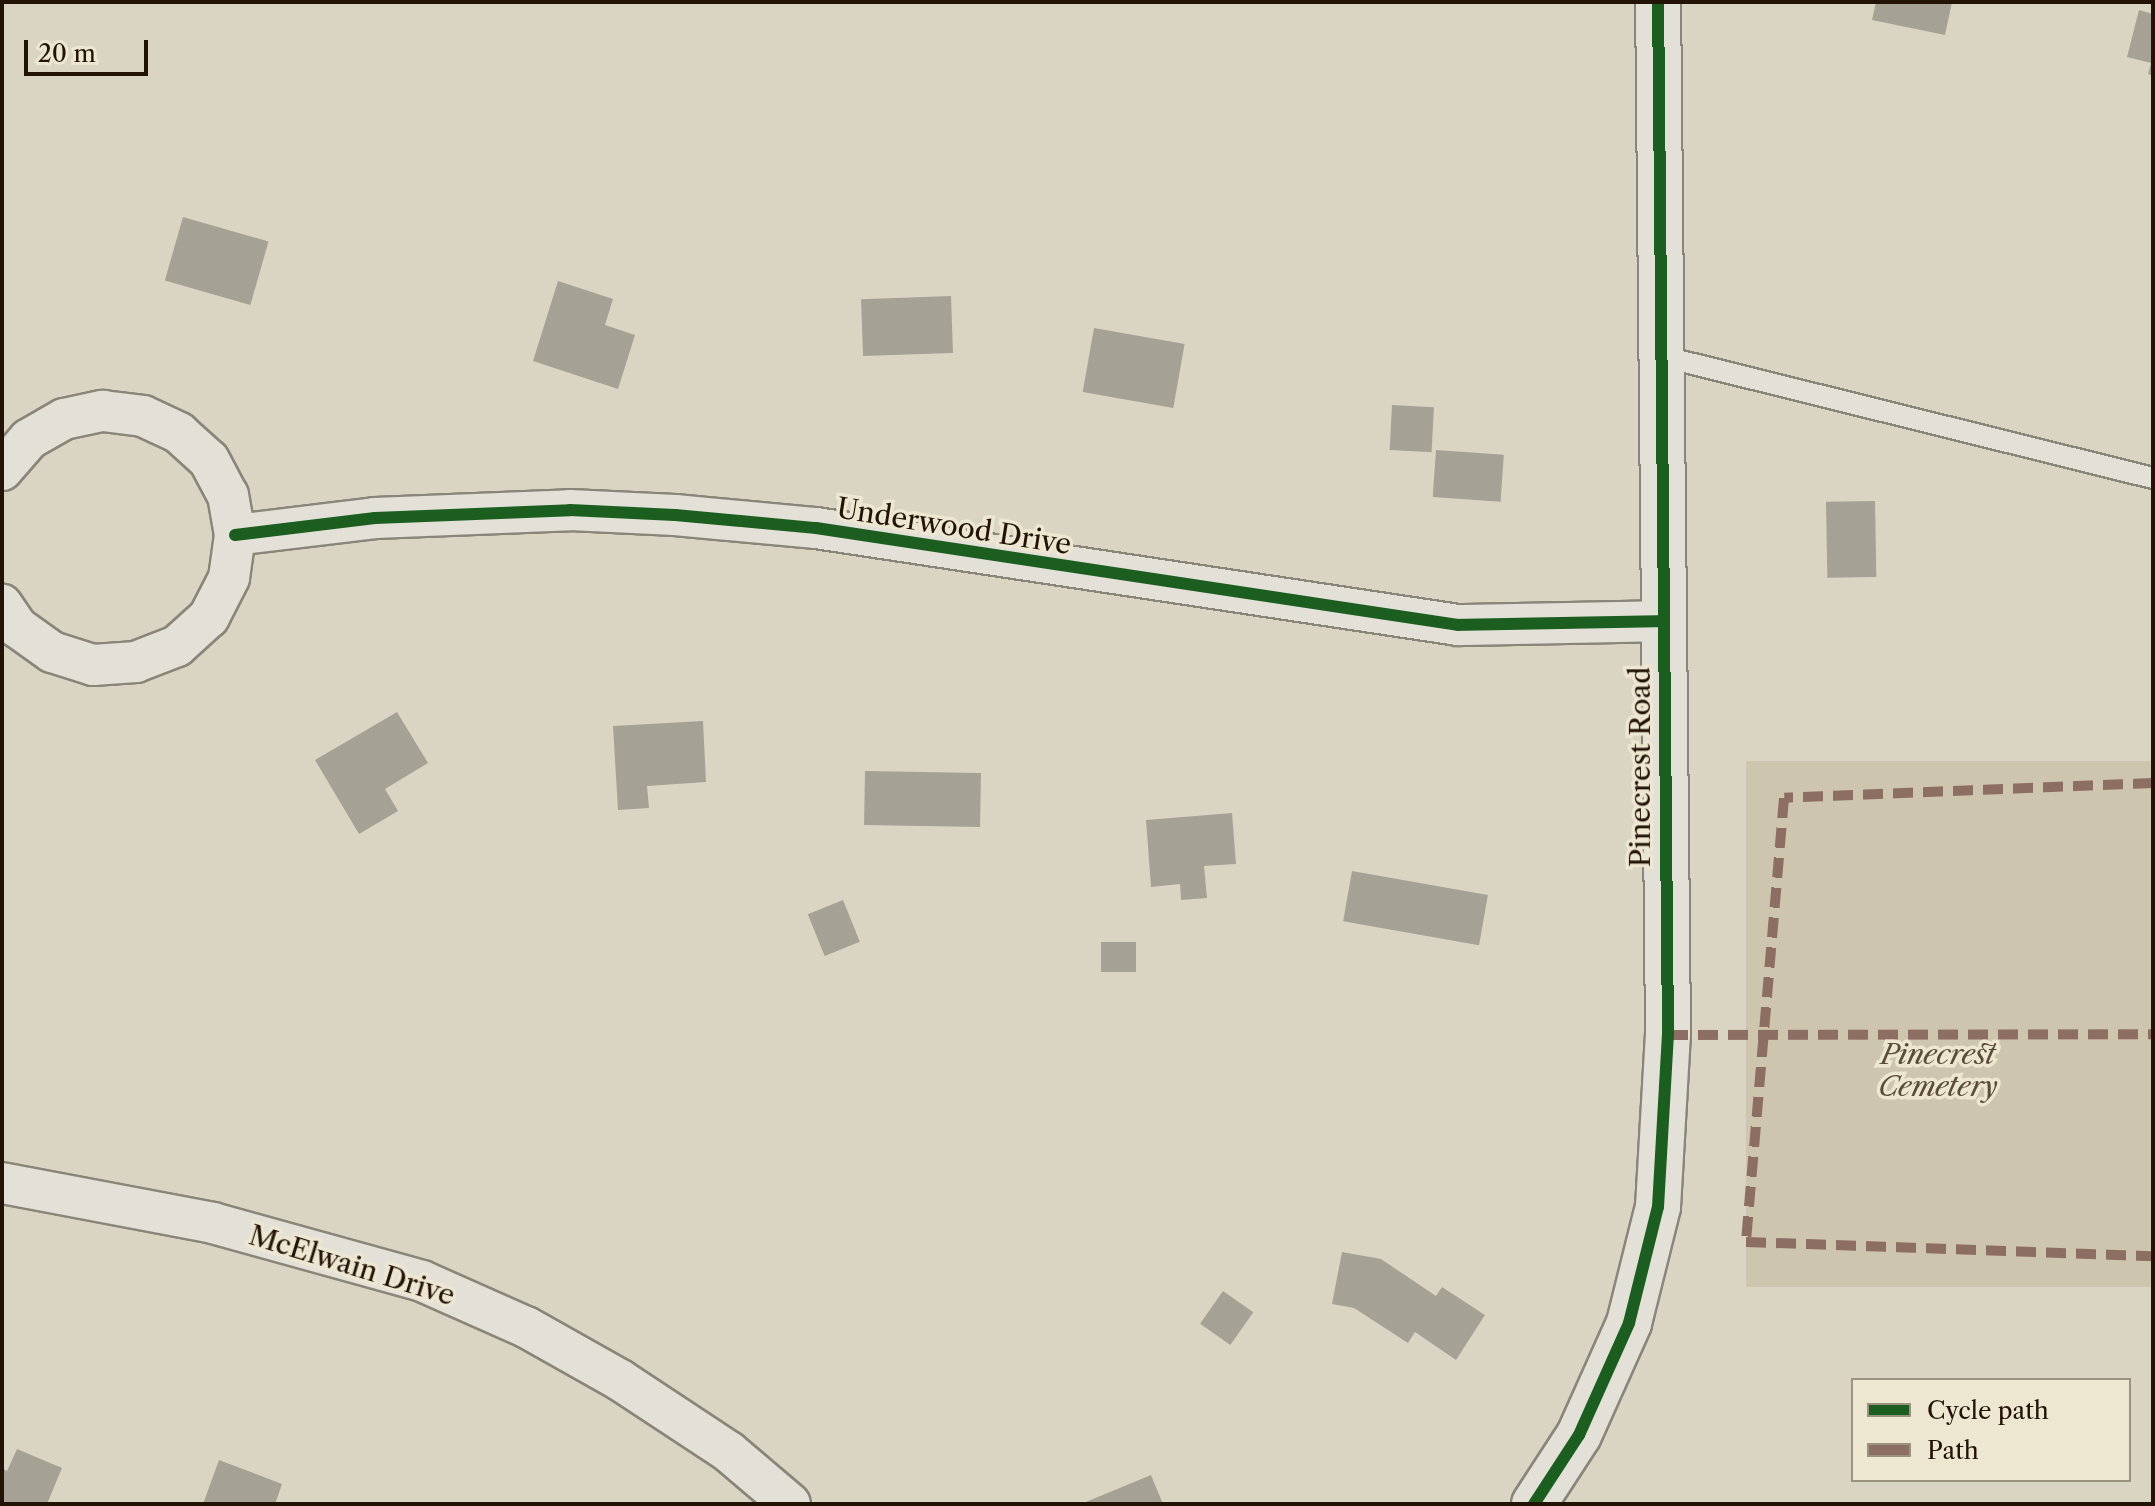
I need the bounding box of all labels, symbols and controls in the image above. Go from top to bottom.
scale bar [28,24,152,74]
text: 20 m [38,39,96,68]
street label: Underwood Drive [834,491,1074,561]
street label: Pinecrest Road [1623,667,1657,867]
park label: Pinecrest Cemetery [1878,1037,1998,1103]
street label: McElwain Drive [245,1218,459,1312]
legend [1851,1378,2131,1482]
text: Cycle path [1927,1396,2049,1425]
text: Path [1927,1436,1979,1465]

